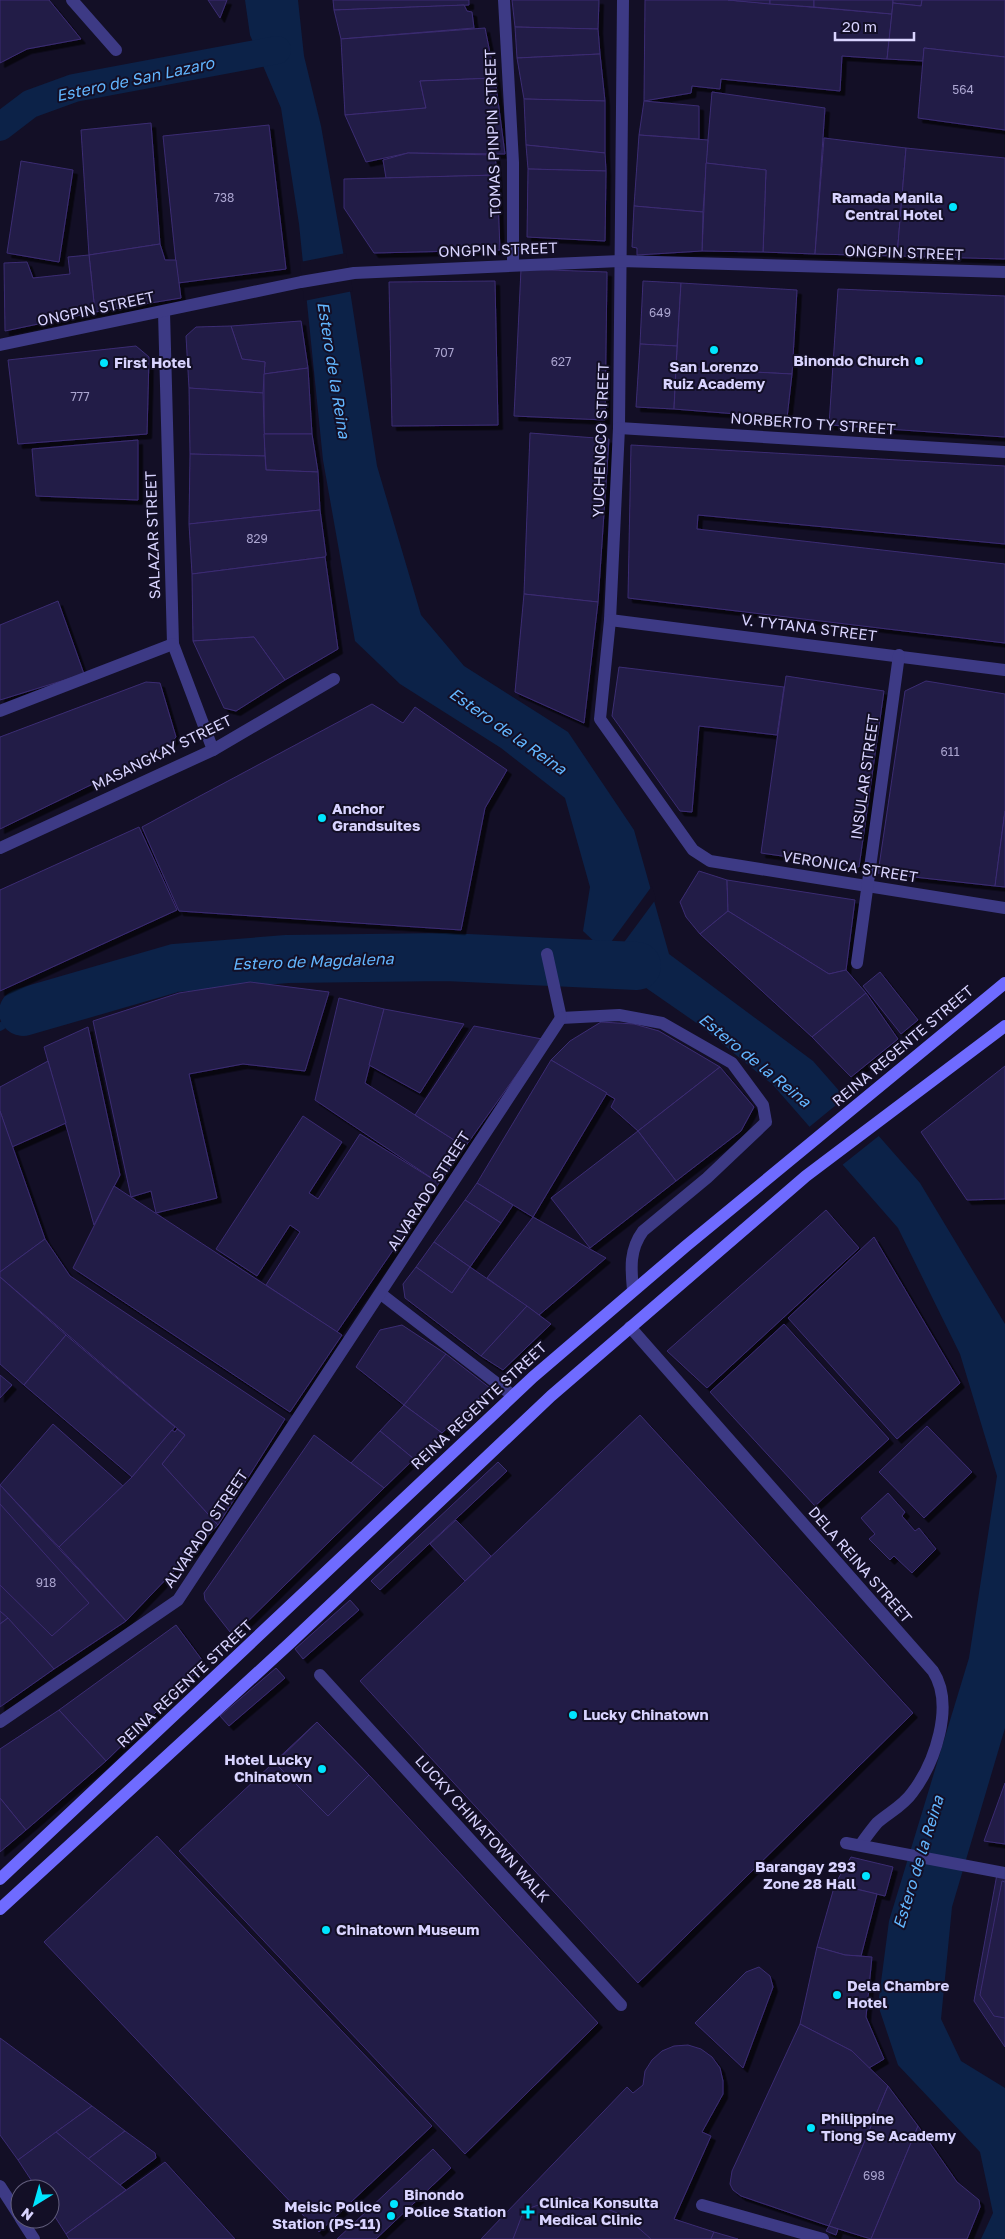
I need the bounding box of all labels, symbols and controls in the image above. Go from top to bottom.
scale bar [835,10,914,42]
text: 20 m [842,17,877,35]
street label: TOMAS PINPIN STREET [480,48,504,218]
water label: Estero de San Lazaro [54,52,217,106]
house number: 564 [952,82,974,97]
place label: Ramada Manila Central Hotel [832,188,943,223]
house number: 738 [214,190,234,205]
marker: Ramada Manila Central Hotel [947,201,959,213]
street label: ONGPIN STREET [438,238,558,260]
street label: ONGPIN STREET [844,241,964,263]
street label: ONGPIN STREET [35,287,156,329]
water label: Estero de la Reina [313,300,355,441]
house number: 649 [649,305,671,320]
marker: San Lorenzo Ruiz Academy [708,344,720,356]
house number: 707 [434,345,454,360]
place label: Binondo Church [793,351,909,369]
place label: First Hotel [114,353,191,371]
house number: 627 [551,354,571,369]
marker: Binondo Church [913,355,925,367]
marker: First Hotel [98,357,110,369]
place label: San Lorenzo Ruiz Academy [663,357,765,392]
street label: YUCHENGCO STREET [588,362,612,518]
house number: 777 [70,389,90,404]
street label: NORBERTO TY STREET [730,408,896,438]
street label: SALAZAR STREET [141,471,163,599]
house number: 829 [246,531,268,546]
street label: V. TYTANA STREET [740,610,878,644]
water label: Estero de la Reina [446,683,571,779]
street label: MASANGKAY STREET [89,710,235,794]
street label: INSULAR STREET [846,713,882,841]
house number: 611 [941,744,960,759]
place label: Anchor Grandsuites [332,799,420,834]
marker: Anchor Grandsuites [316,812,328,824]
street label: VERONICA STREET [781,846,919,886]
water label: Estero de Magdalena [232,948,395,974]
street label: REINA REGENTE STREET [828,981,977,1110]
water label: Estero de la Reina [695,1009,816,1112]
street label: ALVARADO STREET [383,1128,473,1253]
street label: REINA REGENTE STREET [407,1338,550,1473]
street label: ALVARADO STREET [159,1466,251,1591]
street label: DELA REINA STREET [805,1502,916,1626]
house number: 918 [36,1575,56,1590]
street label: REINA REGENTE STREET [113,1616,256,1751]
place label: Lucky Chinatown [583,1705,709,1723]
marker: Lucky Chinatown [567,1709,579,1721]
place label: Hotel Lucky Chinatown [224,1750,312,1785]
street label: LUCKY CHINATOWN WALK [412,1751,554,1906]
marker: Hotel Lucky Chinatown [316,1763,328,1775]
water label: Estero de la Reina [888,1792,948,1931]
place label: Barangay 293 Zone 28 Hall [755,1857,856,1892]
marker: Barangay 293 Zone 28 Hall [860,1870,872,1882]
place label: Chinatown Museum [336,1920,479,1938]
marker: Chinatown Museum [320,1924,332,1936]
place label: Dela Chambre Hotel [847,1976,949,2011]
marker: Dela Chambre Hotel [831,1989,843,2001]
place label: Philippine Tiong Se Academy [821,2109,956,2144]
marker: Philippine Tiong Se Academy [805,2122,817,2134]
house number: 698 [863,2168,885,2183]
north arrow [10,2179,60,2229]
place label: Binondo Police Station [404,2185,506,2220]
place label: Clinica Konsulta Medical Clinic [539,2193,659,2228]
place label: Meisic Police Station (PS-11) [272,2197,381,2232]
marker: Binondo Police Station [388,2198,400,2210]
text: N [18,2205,36,2225]
marker: Clinica Konsulta Medical Clinic [521,2205,535,2219]
marker: Meisic Police Station (PS-11) [385,2210,397,2222]

